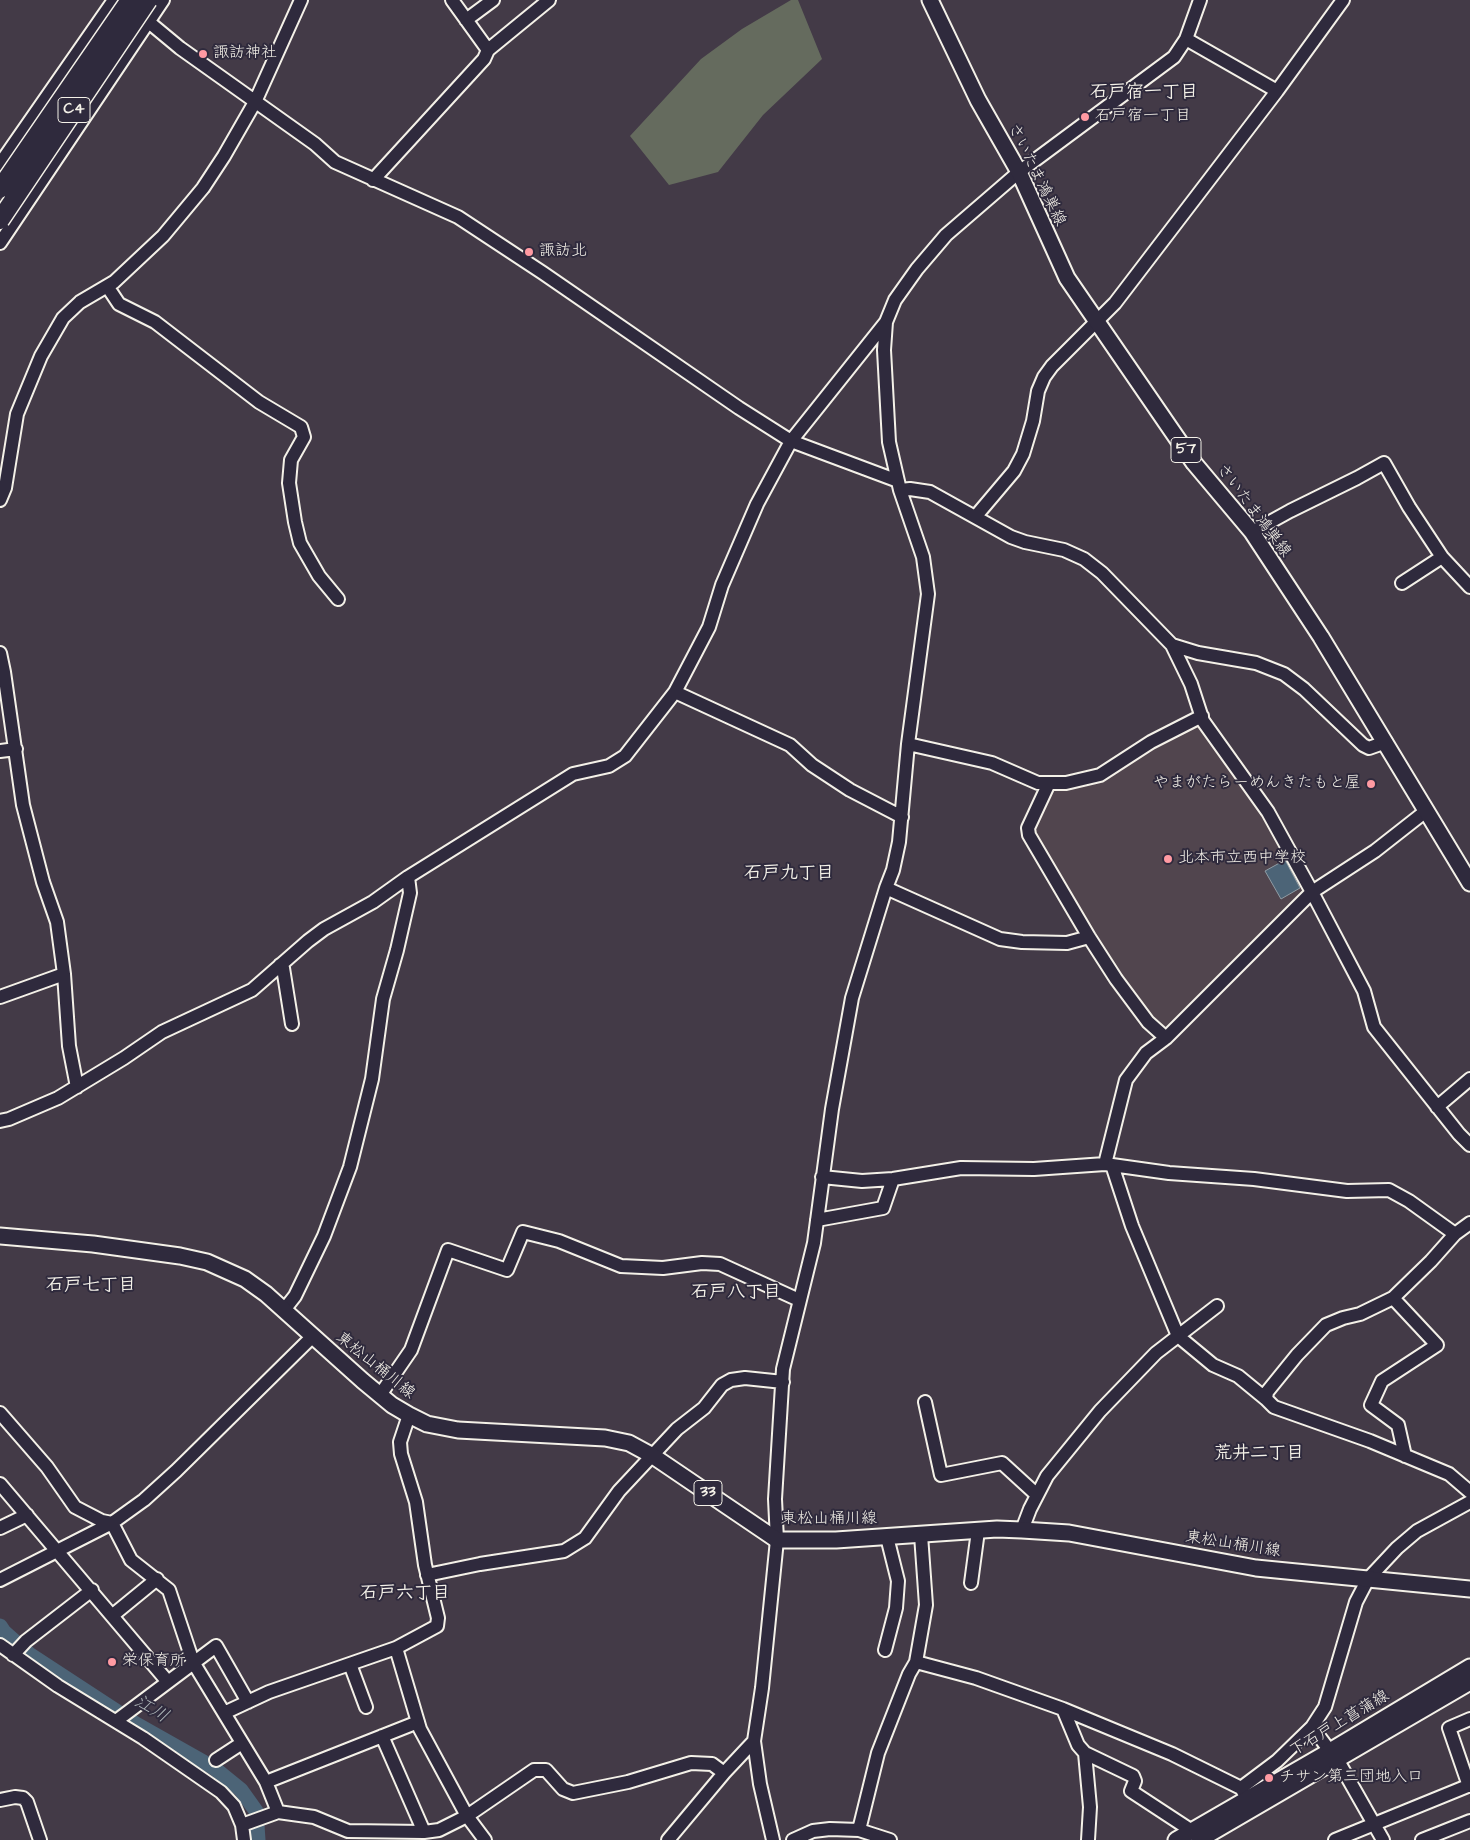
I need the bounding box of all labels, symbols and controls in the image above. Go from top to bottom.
place label: 諏訪神社 [213,44,277,64]
marker: 諏訪神社 [197,48,209,60]
district label: 石戸宿一丁目 [1090,82,1198,104]
road number: C4 [58,98,90,122]
place label: 石戸宿一丁目 [1095,107,1191,127]
marker: 石戸宿一丁目 [1079,111,1091,123]
street label: さいたま鴻巣線 [1003,120,1069,230]
place label: 諏訪北 [539,242,587,262]
marker: 諏訪北 [523,246,535,258]
road number: 57 [1171,438,1201,462]
street label: さいたま鴻巣線 [1212,460,1294,562]
place label: やまがたらーめんきたもと屋 [1153,774,1361,794]
marker: やまがたらーめんきたもと屋 [1365,778,1377,790]
place label: 北本市立西中学校 [1178,849,1306,869]
marker: 北本市立西中学校 [1162,853,1174,865]
district label: 石戸九丁目 [744,863,834,885]
district label: 石戸七丁目 [46,1275,136,1297]
district label: 石戸八丁目 [691,1282,781,1304]
street label: 東松山桶川線 [332,1328,418,1404]
district label: 荒井二丁目 [1214,1443,1304,1465]
road number: 33 [694,1480,722,1506]
street label: 東松山桶川線 [781,1510,877,1530]
street label: 東松山桶川線 [1184,1528,1282,1562]
district label: 石戸六丁目 [360,1583,450,1605]
place label: 栄保育所 [122,1652,186,1672]
marker: 栄保育所 [106,1656,118,1668]
street label: 下石戸上菖蒲線 [1287,1687,1393,1761]
water label: 江川 [130,1691,172,1729]
place label: チサン第三団地入口 [1279,1768,1423,1788]
marker: チサン第三団地入口 [1263,1772,1275,1784]

